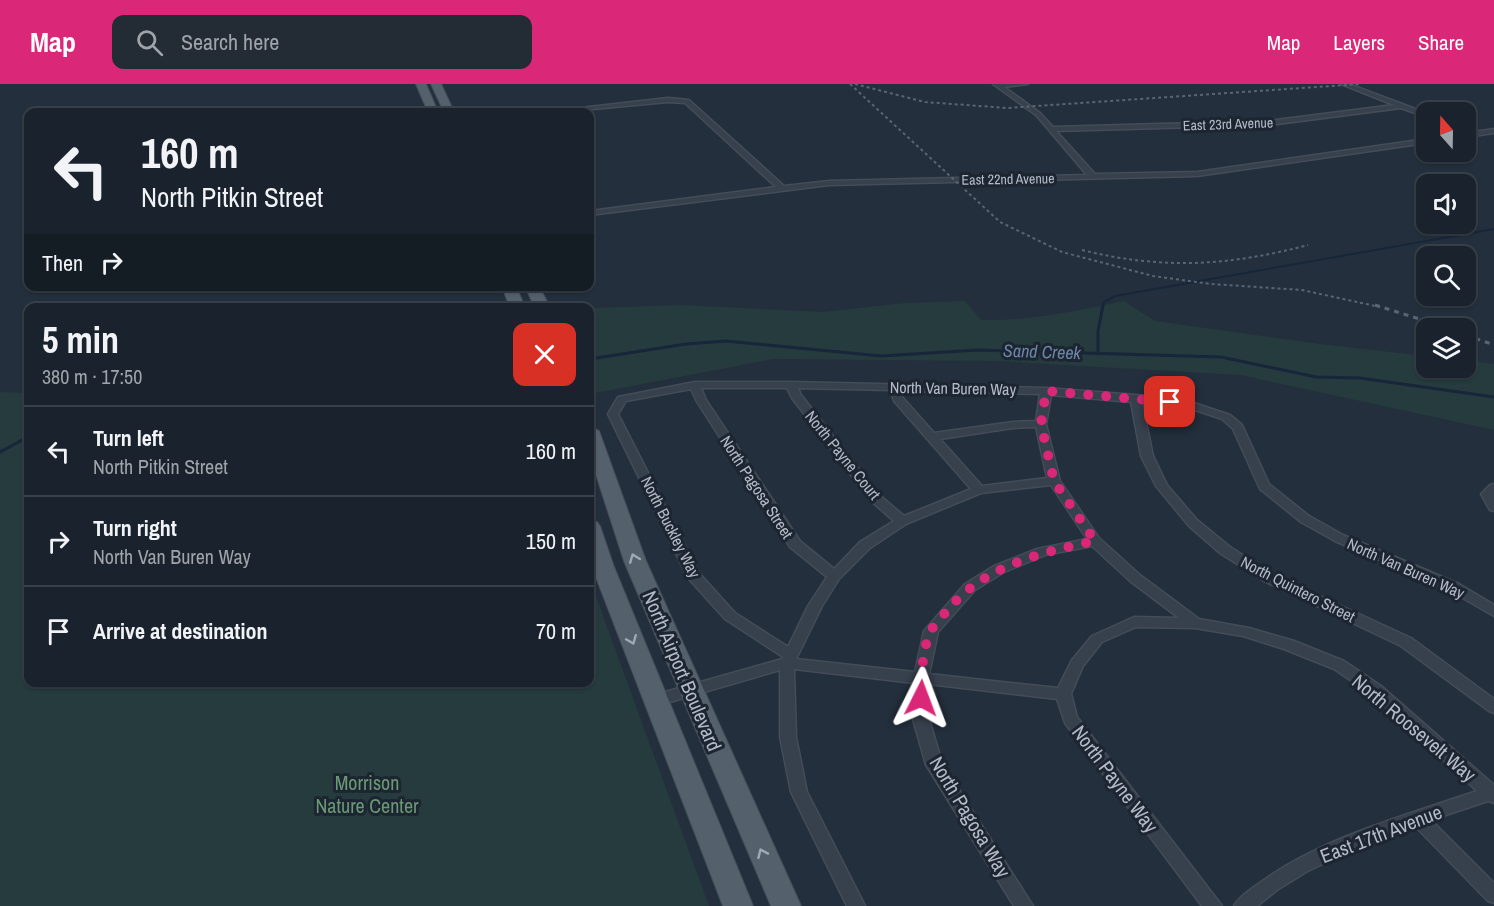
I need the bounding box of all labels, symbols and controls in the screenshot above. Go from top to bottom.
search box [112,15,532,69]
text: Map [30,23,76,61]
icon: search [133,26,166,59]
text: Search here [181,27,279,57]
text: Map [1267,28,1300,57]
text: Layers [1333,28,1385,57]
text: Share [1418,28,1464,57]
north arrow [1416,102,1476,162]
map controls [1416,102,1476,378]
street label: East 23rd Avenue [1182,113,1274,135]
text: 160 m [141,125,239,181]
icon: left [42,132,120,210]
street label: East 22nd Avenue [961,169,1055,189]
button: sound [1416,174,1476,234]
text: North Pitkin Street [141,179,323,215]
icon: right [95,246,128,279]
button: search [1416,246,1476,306]
text: Then [42,248,83,278]
text: 5 min [42,316,119,364]
button: layers [1416,318,1476,378]
button: close [513,323,576,386]
water label: Sand Creek [1003,338,1082,365]
text: 380 m · 17:50 [42,363,142,390]
street label: North Van Buren Way [890,376,1017,400]
pin [1144,376,1195,427]
icon: arrive [1153,385,1186,418]
street label: North Payne Court [800,406,886,504]
text: Turn left [93,423,164,453]
street label: North Pagosa Street [715,431,799,543]
icon: left [42,435,75,468]
text: 160 m [526,436,576,466]
text: North Pitkin Street [93,453,228,480]
street label: North Buckley Way [636,473,706,582]
text: Turn right [93,513,177,543]
icon: right [42,525,75,558]
text: 150 m [526,526,576,556]
street label: North Van Buren Way [1344,532,1469,604]
text: North Van Buren Way [93,543,251,570]
street label: North Quintero Street [1237,551,1359,627]
one-way arrow [629,553,641,564]
street label: North Airport Boulevard [637,587,728,755]
icon: arrive [42,615,75,648]
text: Arrive at destination [93,616,267,646]
text: 70 m [536,616,576,646]
one-way arrow [625,634,637,645]
position arrow [889,666,953,730]
street label: North Roosevelt Way [1347,668,1483,788]
street label: North Payne Way [1066,719,1165,839]
street label: North Pagosa Way [924,751,1018,883]
park label: Morrison Nature Center [316,769,419,819]
street label: East 17th Avenue [1316,798,1446,869]
one-way arrow [757,848,769,859]

